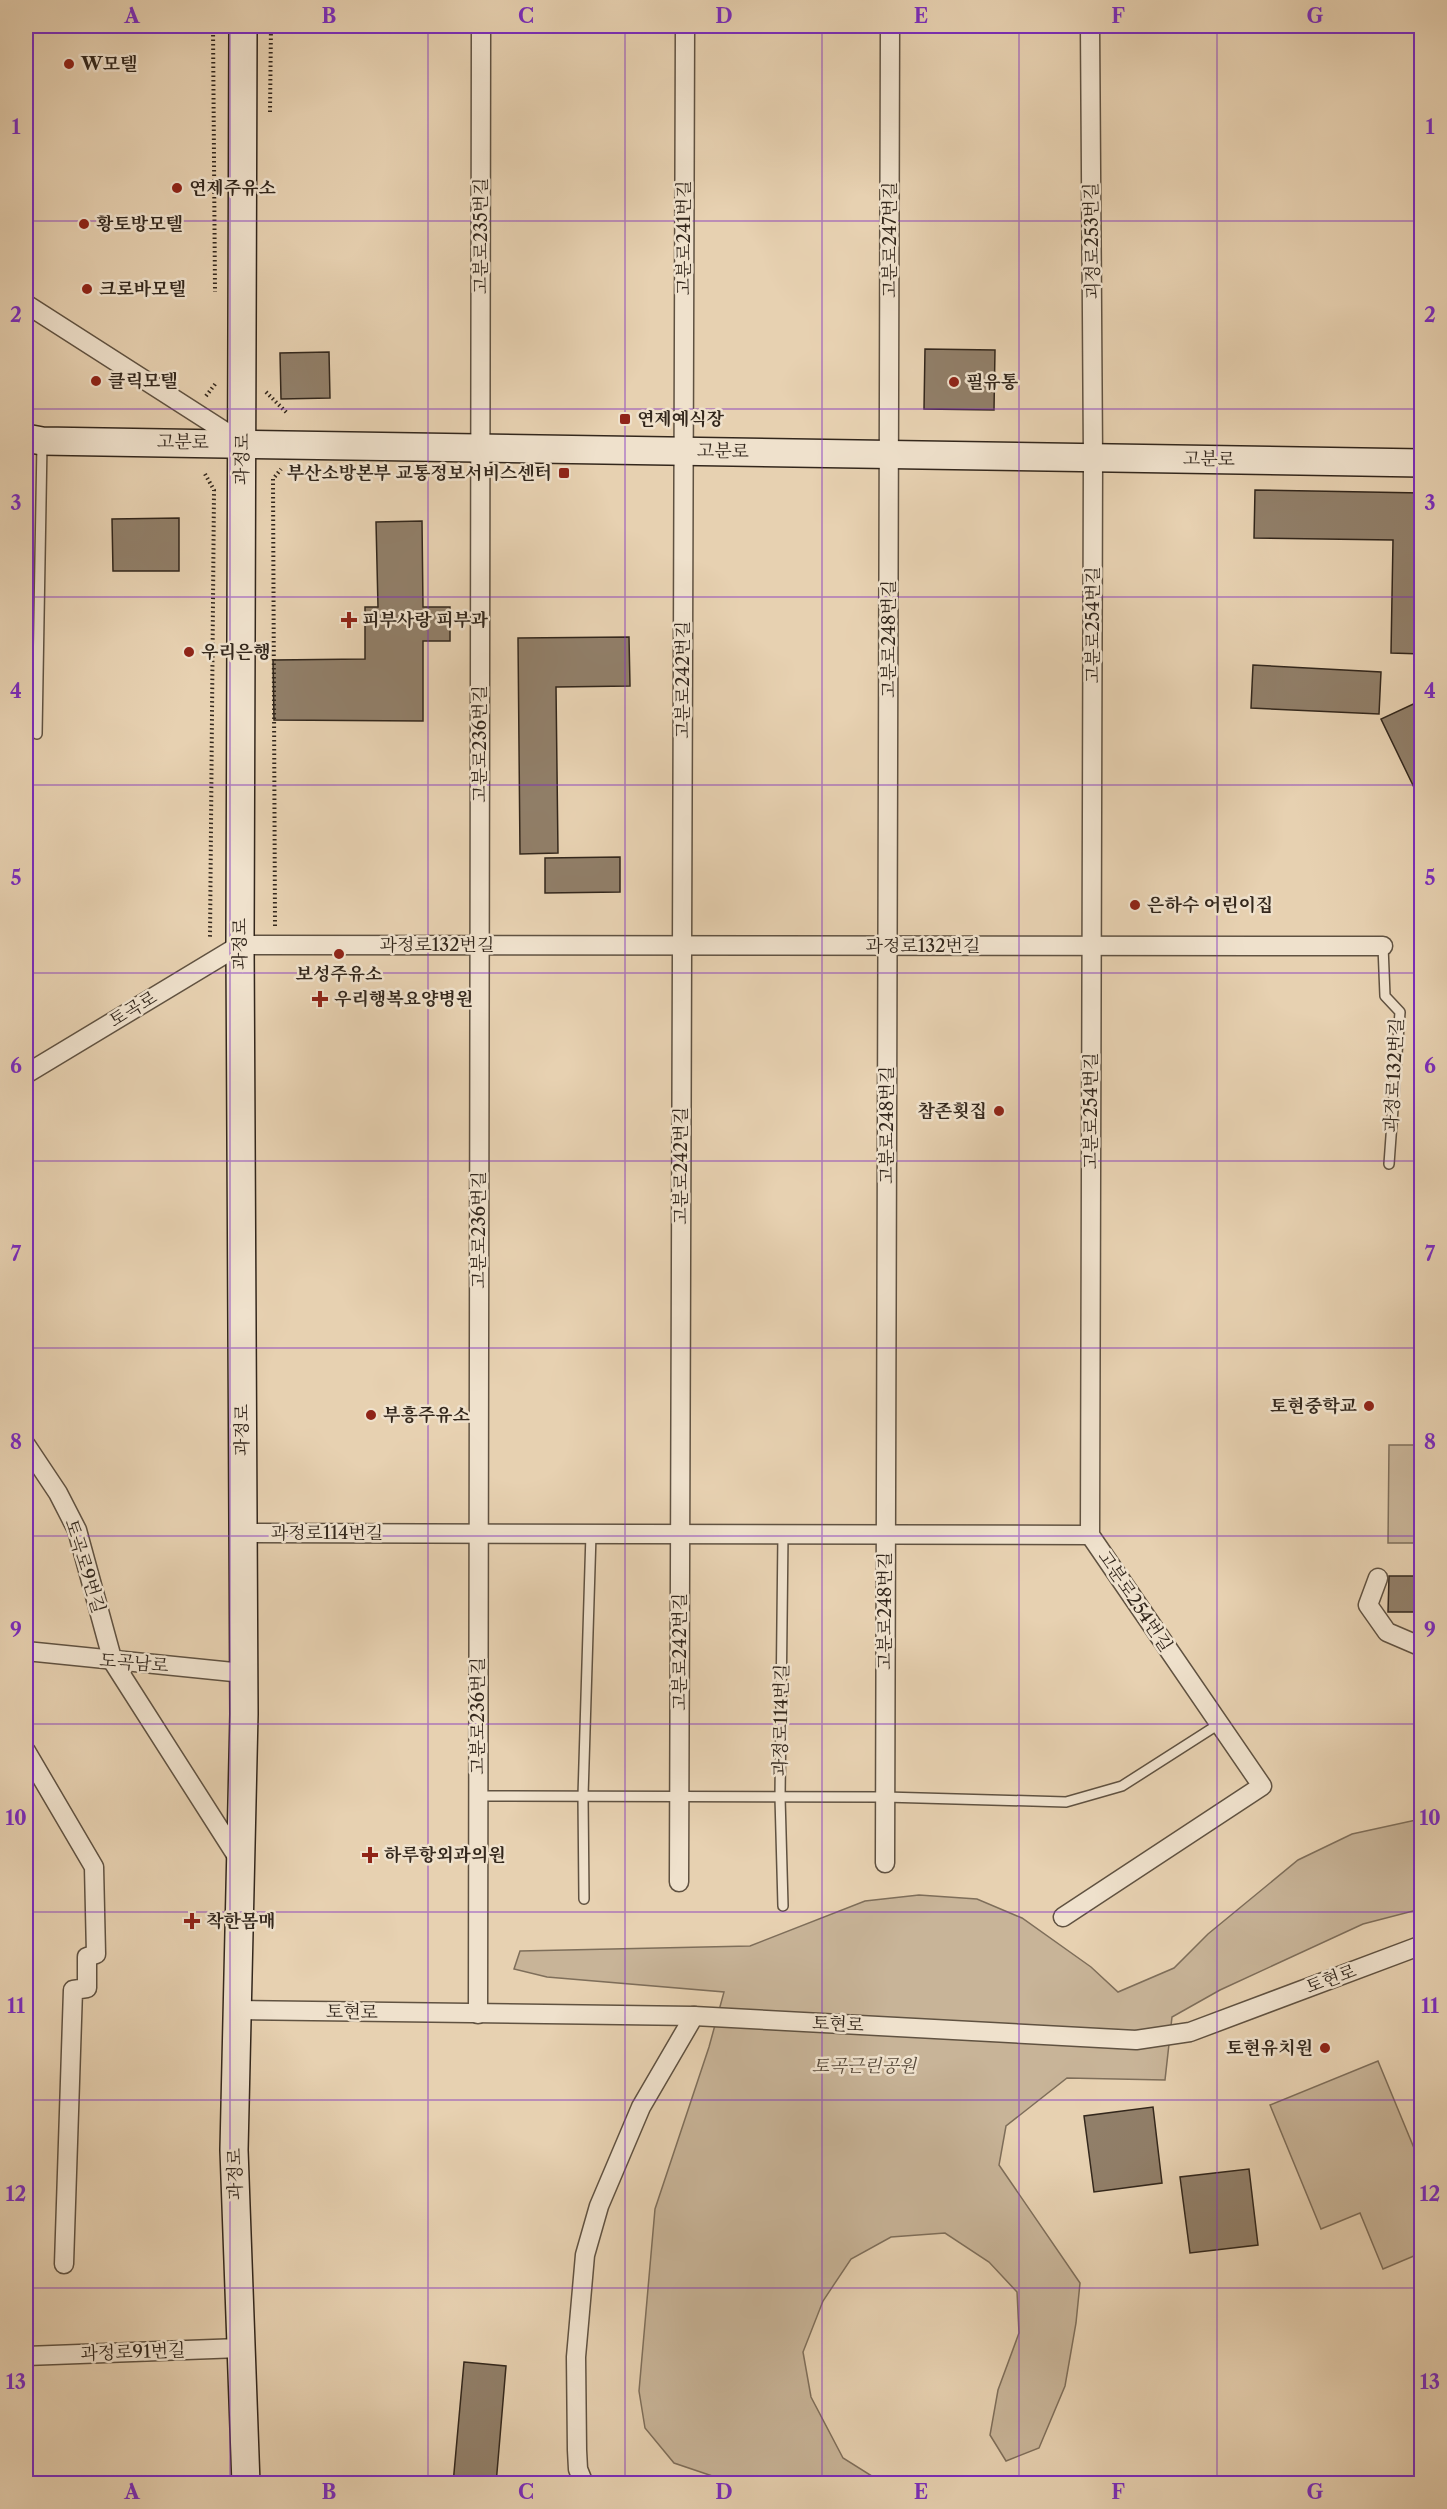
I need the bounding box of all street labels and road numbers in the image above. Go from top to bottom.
street label: 고분로235번길 [470,178,492,294]
street label: 고분로241번길 [673,180,695,296]
street label: 고분로247번길 [879,182,901,298]
street label: 괴정로253번길 [1080,182,1104,300]
street label: 고분로 [157,431,209,453]
street label: 과정로 [231,433,253,485]
street label: 고분로 [697,440,749,462]
street label: 고분로 [1183,448,1235,470]
street label: 고분로254번길 [1082,566,1104,684]
street label: 고분로248번길 [878,580,900,698]
street label: 고분로242번길 [672,621,694,739]
street label: 고분로236번길 [469,685,491,803]
street label: 과정로 [229,918,251,970]
street label: 과정로132번길 [380,934,494,956]
street label: 과정로132번길 [866,935,980,957]
street label: 토곡로 [105,986,161,1032]
street label: 과정로132번길 [1380,1017,1408,1133]
street label: 고분로254번길 [1080,1052,1102,1170]
street label: 고분로248번길 [876,1066,898,1184]
street label: 고분로242번길 [670,1107,692,1225]
street label: 고분로236번길 [468,1171,490,1289]
street label: 과정로 [231,1404,253,1456]
street label: 토곡로9번길 [60,1516,110,1616]
street label: 과정로114번길 [271,1522,383,1544]
street label: 고분로254번길 [1093,1546,1177,1656]
street label: 고분로248번길 [874,1552,896,1670]
street label: 고분로242번길 [669,1593,691,1711]
street label: 도곡남로 [98,1649,170,1677]
street label: 고분로236번길 [467,1657,489,1775]
street label: 과정로114번길 [769,1664,793,1776]
street label: 토현로 [1303,1960,1359,1998]
street label: 토현로 [326,2001,378,2023]
street label: 토현로 [811,2012,865,2036]
street label: 과정로 [224,2148,246,2200]
street label: 과정로91번길 [80,2339,186,2365]

